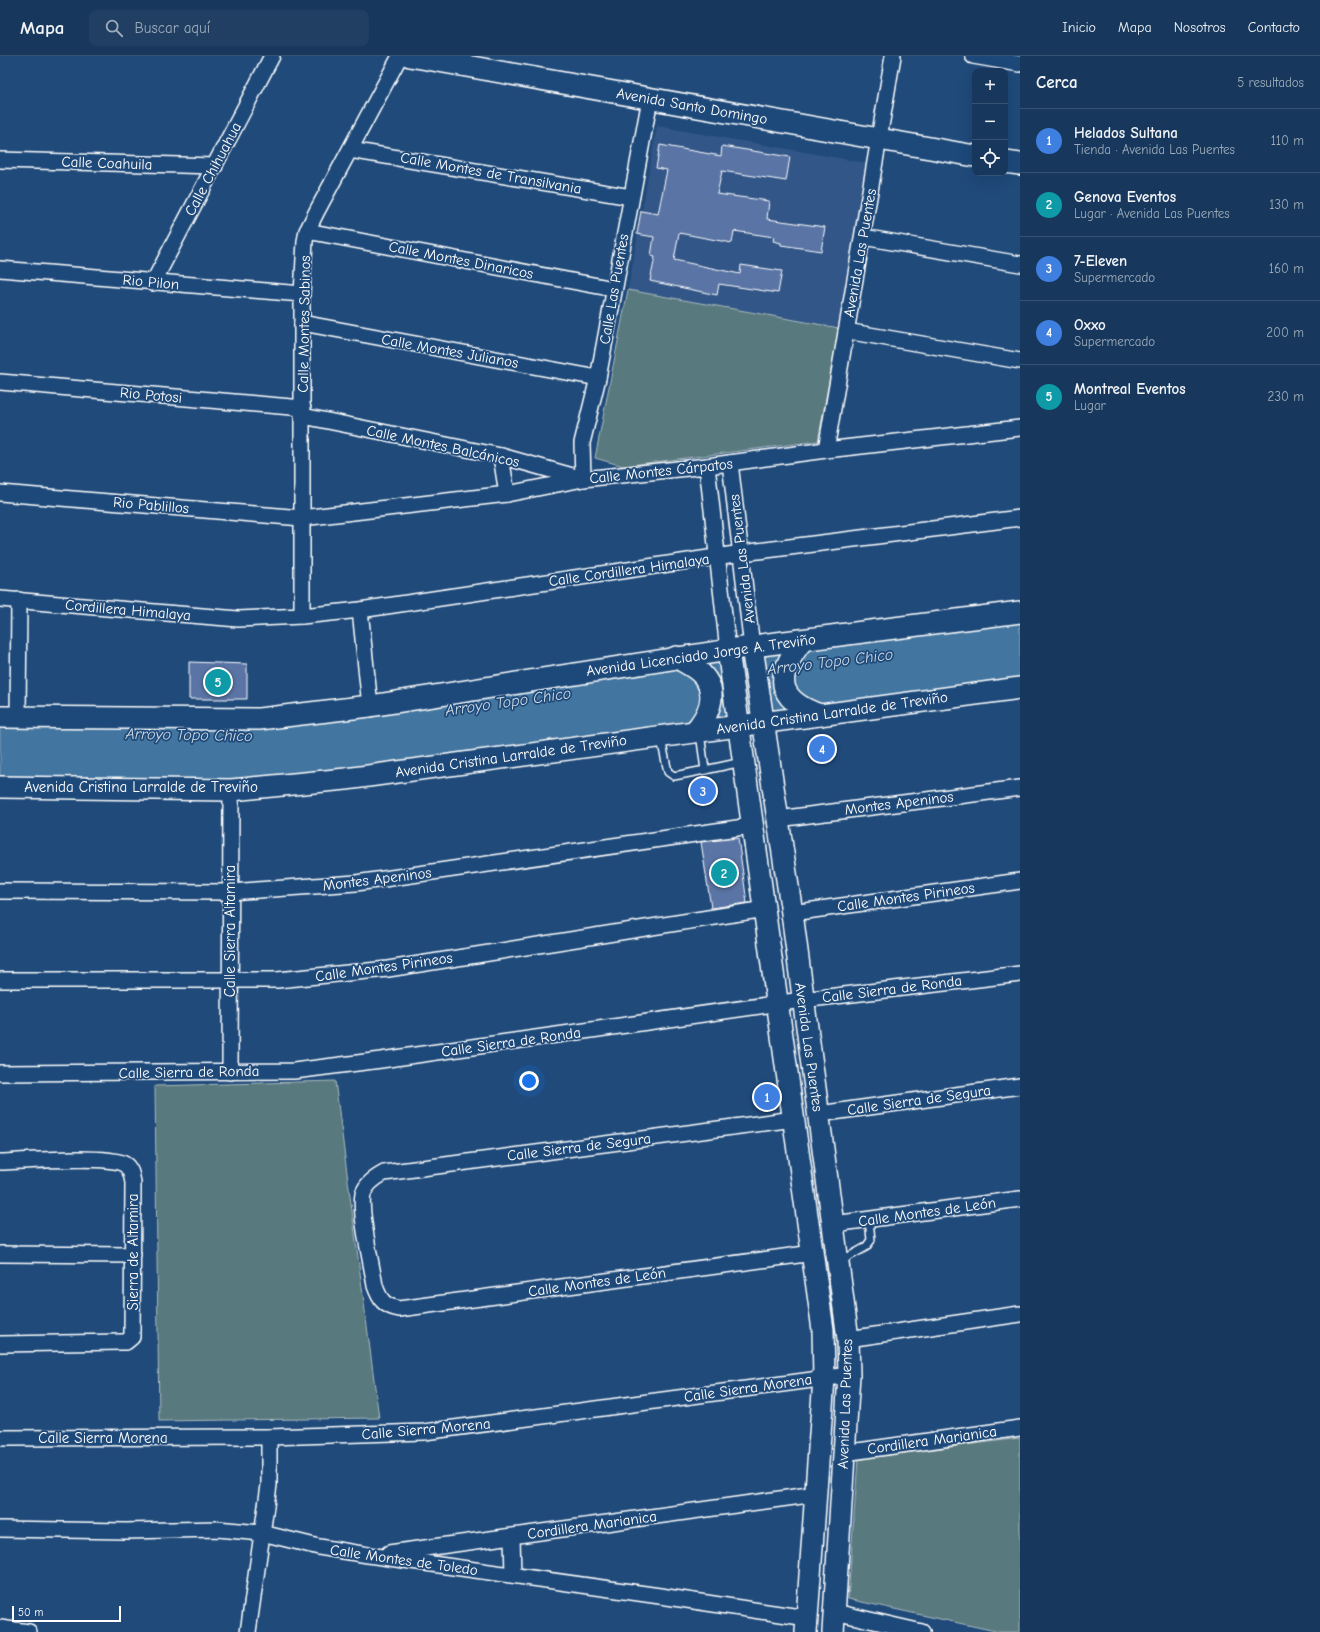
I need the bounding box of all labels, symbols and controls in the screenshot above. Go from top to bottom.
search box [89,10,369,46]
text: Mapa [20,17,65,39]
icon: search [103,17,125,39]
text: Buscar aquí [135,19,210,37]
text: Inicio [1062,19,1096,36]
text: Mapa [1118,19,1152,36]
text: Nosotros [1174,19,1226,36]
text: Contacto [1248,19,1300,36]
map controls [972,68,1008,176]
button: + [972,68,1008,104]
text: Cerca [1036,73,1078,92]
text: 5 resultados [1237,75,1304,90]
street label: Avenida Santo Domingo [615,84,769,128]
button: − [972,104,1008,140]
street label: Calle Chihuahua [181,119,245,219]
text: Helados Sultana [1074,124,1178,142]
text: 1 [1046,133,1052,148]
text: 110 m [1271,133,1304,148]
button: locate [972,140,1008,176]
text: Tienda · Avenida Las Puentes [1074,142,1235,157]
street label: Calle Montes de Transilvania [399,148,583,198]
street label: Calle Coahuila [61,152,153,174]
street label: Avenida Las Puentes [840,187,880,319]
text: Genova Eventos [1074,188,1176,206]
text: 2 [1046,197,1052,212]
text: 130 m [1269,197,1304,212]
text: Lugar · Avenida Las Puentes [1074,206,1230,221]
street label: Calle Las Puentes [595,232,633,346]
street label: Calle Montes Dinaricos [387,237,535,283]
text: 7-Eleven [1074,252,1127,270]
street label: Calle Montes Sabinos [294,255,314,393]
text: 3 [1046,261,1052,276]
text: 160 m [1269,261,1304,276]
text: Supermercado [1074,270,1155,285]
street label: Rio Pilon [122,271,180,293]
text: Oxxo [1074,316,1106,334]
text: 4 [1046,325,1052,340]
text: 200 m [1266,325,1304,340]
street label: Calle Montes Julianos [380,330,520,372]
text: Supermercado [1074,334,1155,349]
text: Montreal Eventos [1074,380,1186,398]
street label: Rio Potosi [119,383,183,407]
text: 5 [1046,389,1052,404]
text: 230 m [1268,389,1304,404]
text: Lugar [1074,398,1106,413]
street label: Calle Montes Balcánicos [365,421,521,471]
street label: Calle Montes Cárpatos [588,455,734,487]
street label: Rio Pablillos [112,493,190,517]
street label: Avenida Las Puentes [725,493,759,625]
street label: Calle Cordillera Himalaya [547,550,711,590]
street label: Cordillera Himalaya [64,596,192,624]
street label: Avenida Licenciado Jorge A. Treviño [585,630,817,680]
water label: Arroyo Topo Chico [765,645,894,679]
pin: 5 [205,667,231,697]
water label: Arroyo Topo Chico [443,684,572,720]
street label: Avenida Cristina Larralde de Treviño [715,688,949,738]
water label: Arroyo Topo Chico [124,725,253,745]
street label: Avenida Cristina Larralde de Treviño [394,731,628,781]
pin: 4 [809,734,835,764]
pin: 3 [690,776,716,806]
street label: Avenida Cristina Larralde de Treviño [24,778,258,796]
street label: Montes Apeninos [843,787,955,819]
pin: 2 [711,858,737,888]
street label: Montes Apeninos [321,863,433,895]
street label: Calle Sierra Altamira [221,865,239,997]
street label: Calle Montes Pirineos [836,878,976,916]
street label: Calle Montes Pirineos [314,948,454,986]
street label: Calle Sierra de Ronda [821,971,963,1007]
street label: Avenida Las Puentes [791,981,827,1113]
street label: Calle Sierra de Ronda [440,1023,582,1061]
street label: Calle Sierra de Ronda [118,1062,260,1082]
your location [519,1071,539,1091]
street label: Calle Sierra de Segura [846,1081,992,1119]
pin: 1 [754,1082,780,1112]
street label: Calle Sierra de Segura [506,1129,652,1165]
street label: Calle Montes de León [857,1193,997,1231]
street label: Sierra de Altamira [124,1194,142,1310]
street label: Calle Montes de León [527,1263,667,1301]
street label: Avenida Las Puentes [834,1339,856,1469]
street label: Calle Sierra Morena [683,1370,813,1406]
street label: Calle Sierra Morena [361,1414,491,1444]
street label: Cordillera Marianica [866,1422,998,1458]
street label: Calle Sierra Morena [38,1429,168,1447]
street label: Cordillera Marianica [526,1507,658,1543]
street label: Calle Montes de Toledo [329,1541,479,1579]
scale bar [12,1604,121,1623]
text: 50 m [18,1606,43,1619]

